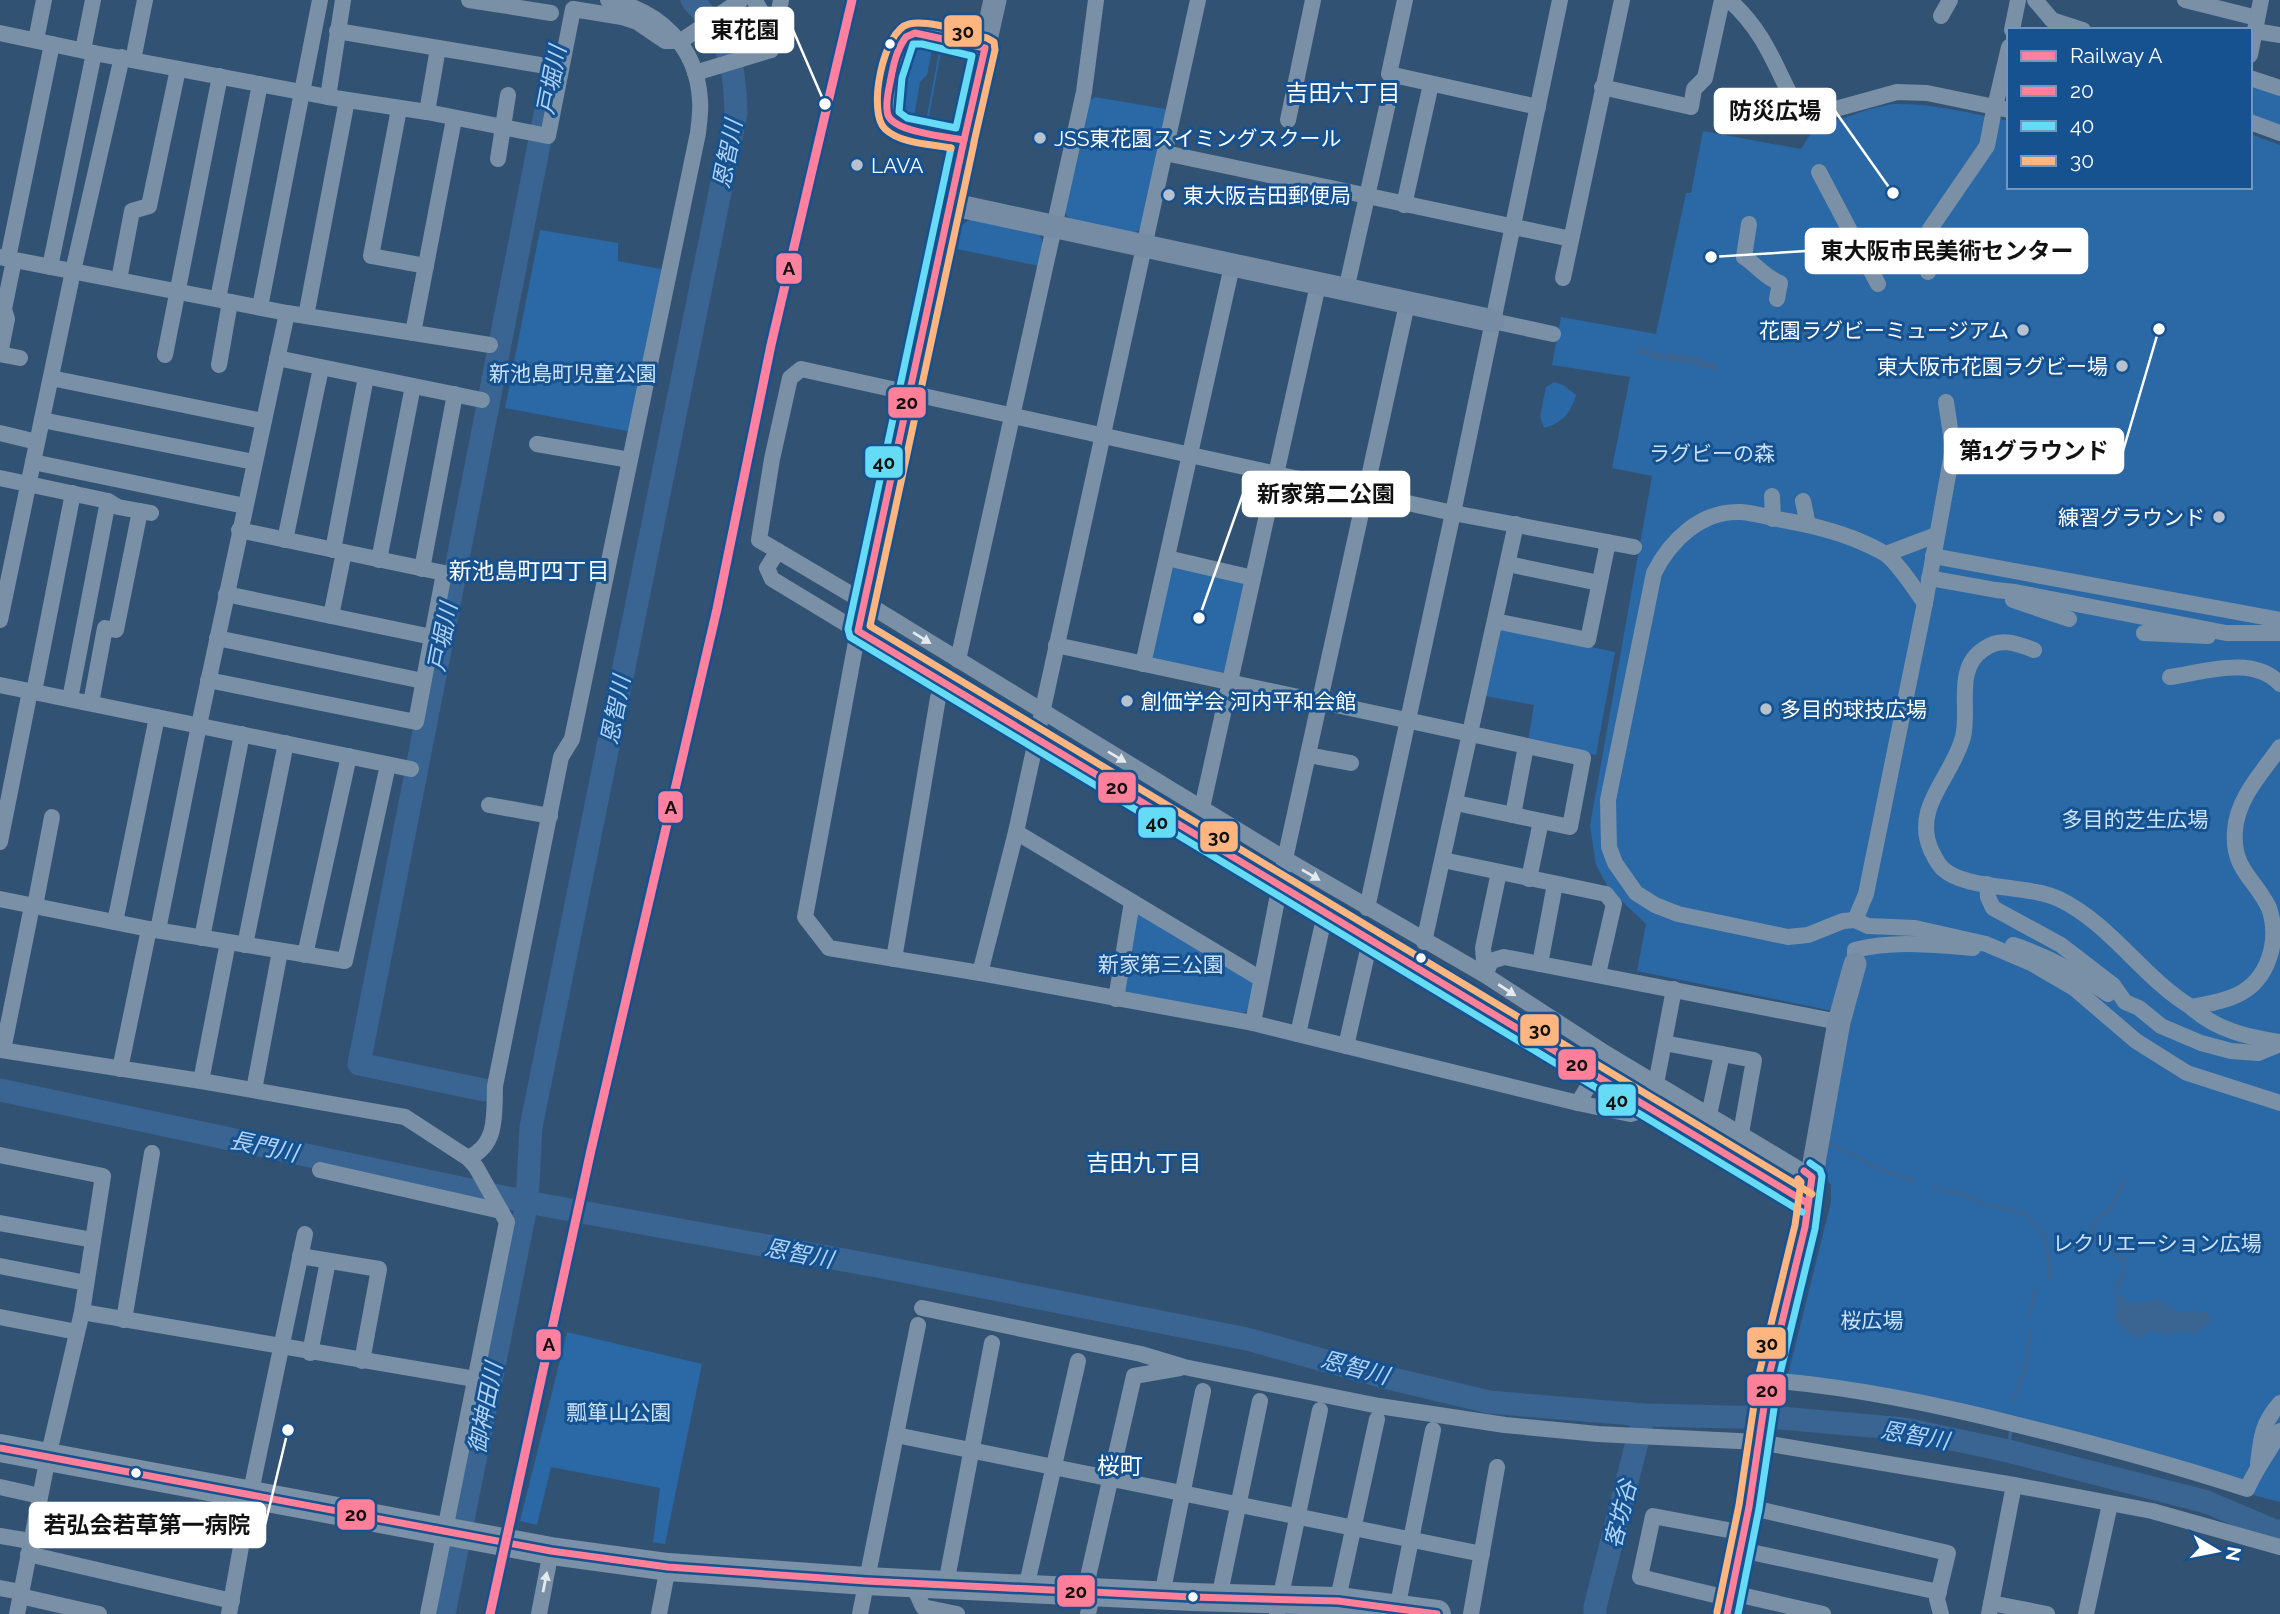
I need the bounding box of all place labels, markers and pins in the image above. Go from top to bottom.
callout: 東花園 [696,8,793,52]
unlabelled marker [883,37,897,51]
callout: 防災広場 [1715,89,1835,133]
place label: JSS東花園スイミングスクール [1054,126,1342,151]
marker: JSS東花園スイミングスクール [1032,130,1048,146]
place label: LAVA [871,153,923,178]
marker: LAVA [849,157,865,173]
place label: 東大阪吉田郵便局 [1183,183,1351,208]
marker: 東大阪吉田郵便局 [1161,187,1177,203]
callout: 東大阪市民美術センター [1806,229,2087,273]
place label: 花園ラグビーミュージアム [1759,318,2009,343]
marker: 花園ラグビーミュージアム [2015,322,2031,338]
place label: 東大阪市花園ラグビー場 [1877,354,2108,379]
marker: 東大阪市花園ラグビー場 [2114,358,2130,374]
callout: 第1グラウンド [1945,429,2123,473]
callout: 新家第二公園 [1243,472,1409,516]
place label: 練習グラウンド [2058,505,2205,530]
marker: 練習グラウンド [2211,509,2227,525]
place label: 創価学会 河内平和会館 [1141,689,1356,714]
marker: 創価学会 河内平和会館 [1119,693,1135,709]
place label: 多目的球技広場 [1780,697,1927,722]
marker: 多目的球技広場 [1758,701,1774,717]
unlabelled marker [1414,951,1428,965]
unlabelled marker [129,1466,143,1480]
callout: 若弘会若草第一病院 [30,1503,265,1547]
unlabelled marker [1186,1590,1200,1604]

